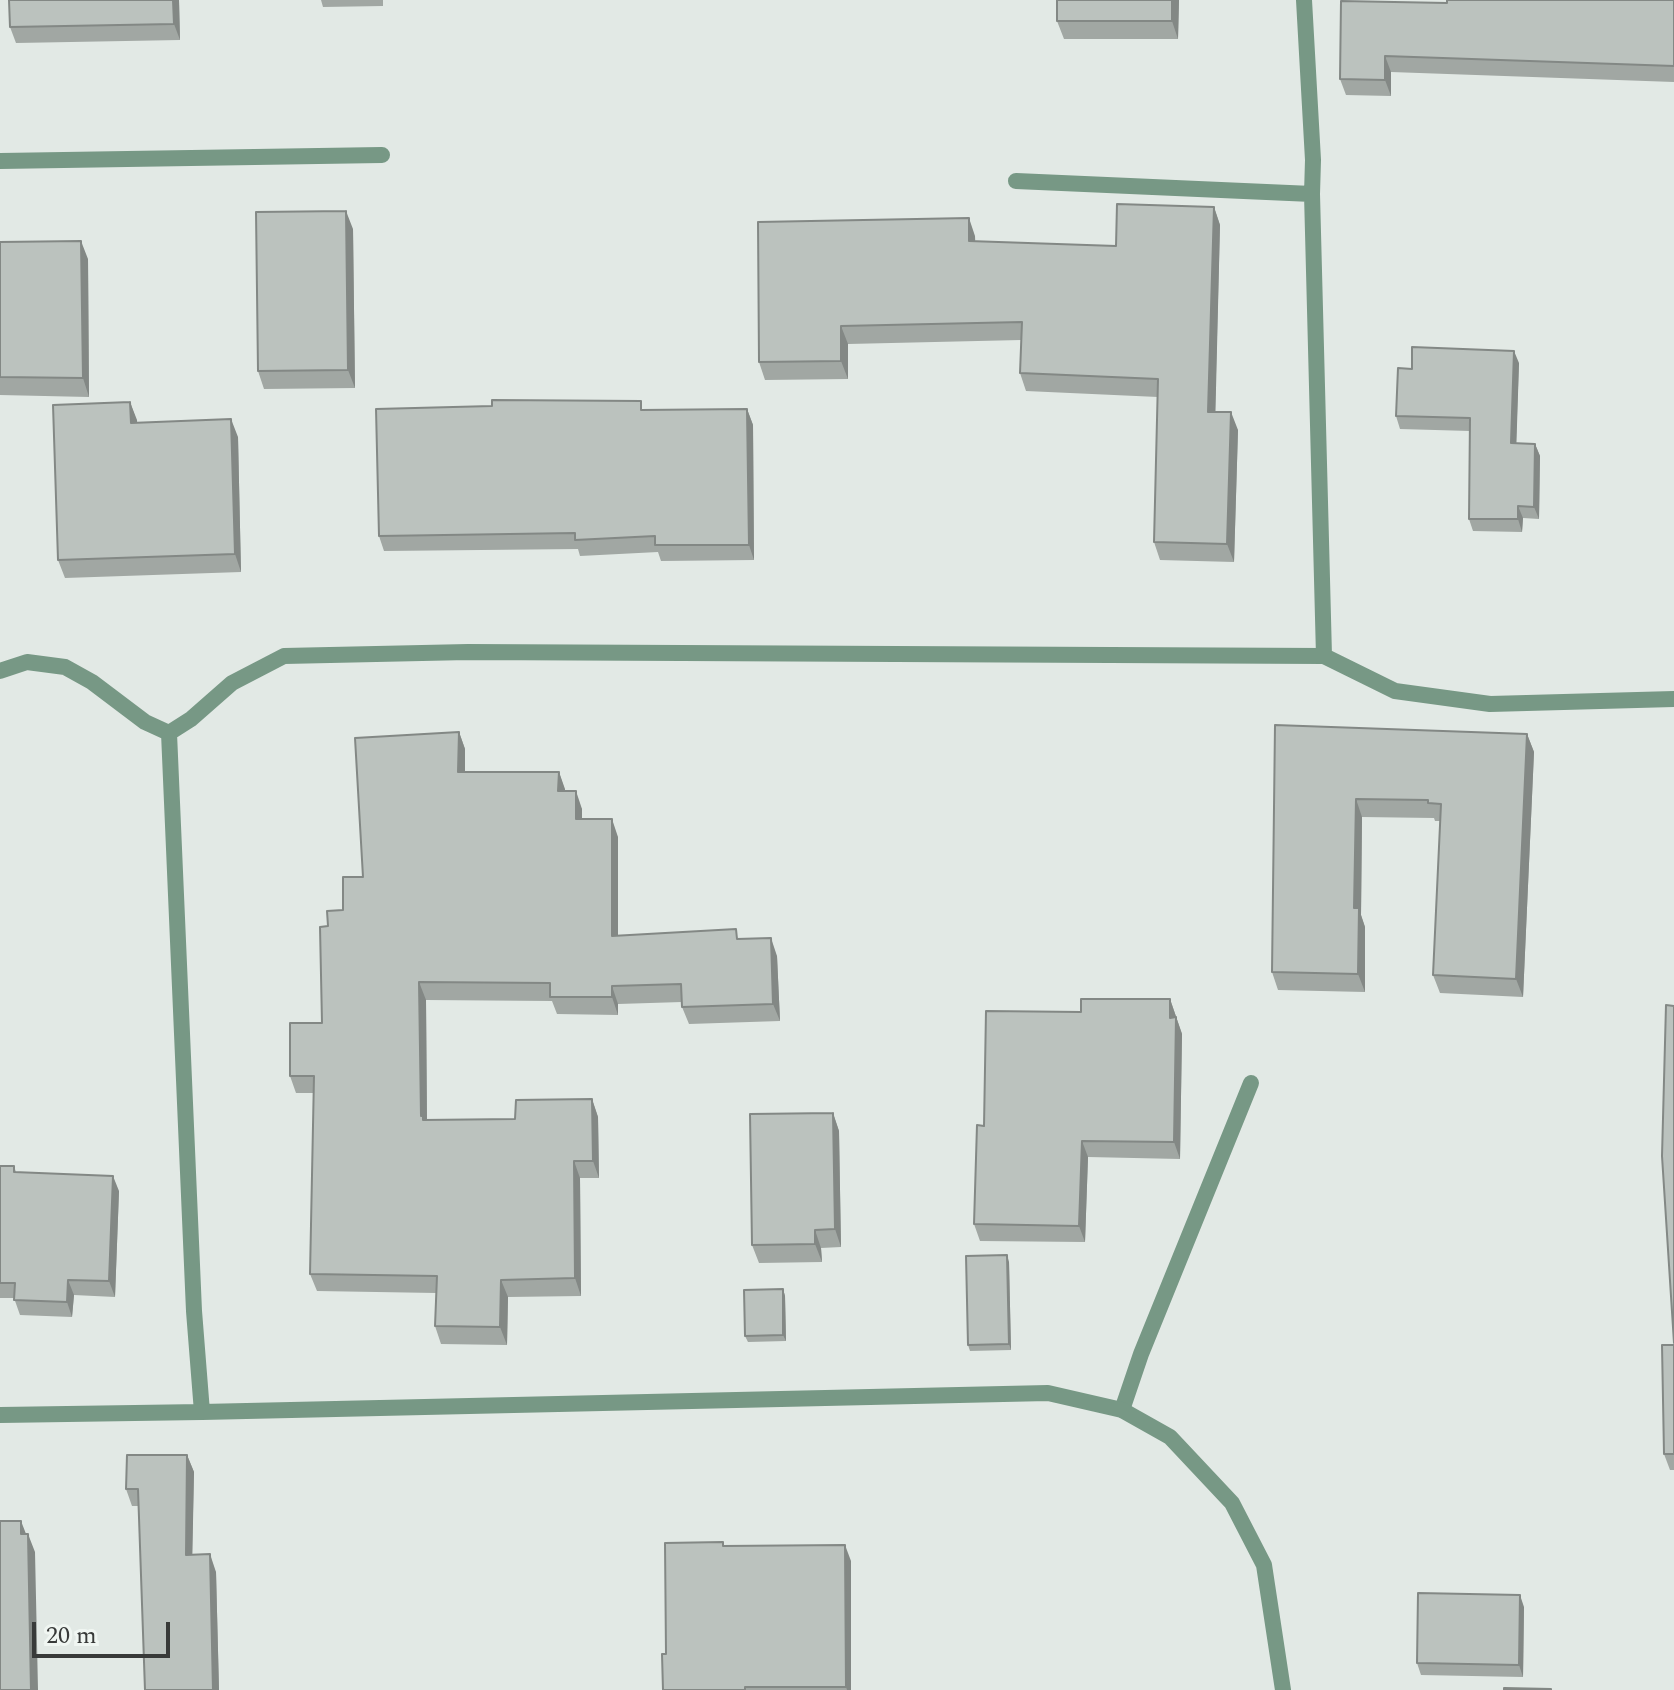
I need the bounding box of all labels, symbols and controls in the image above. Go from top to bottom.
scale bar [36,1606,174,1656]
text: 20 m [46,1618,97,1654]

